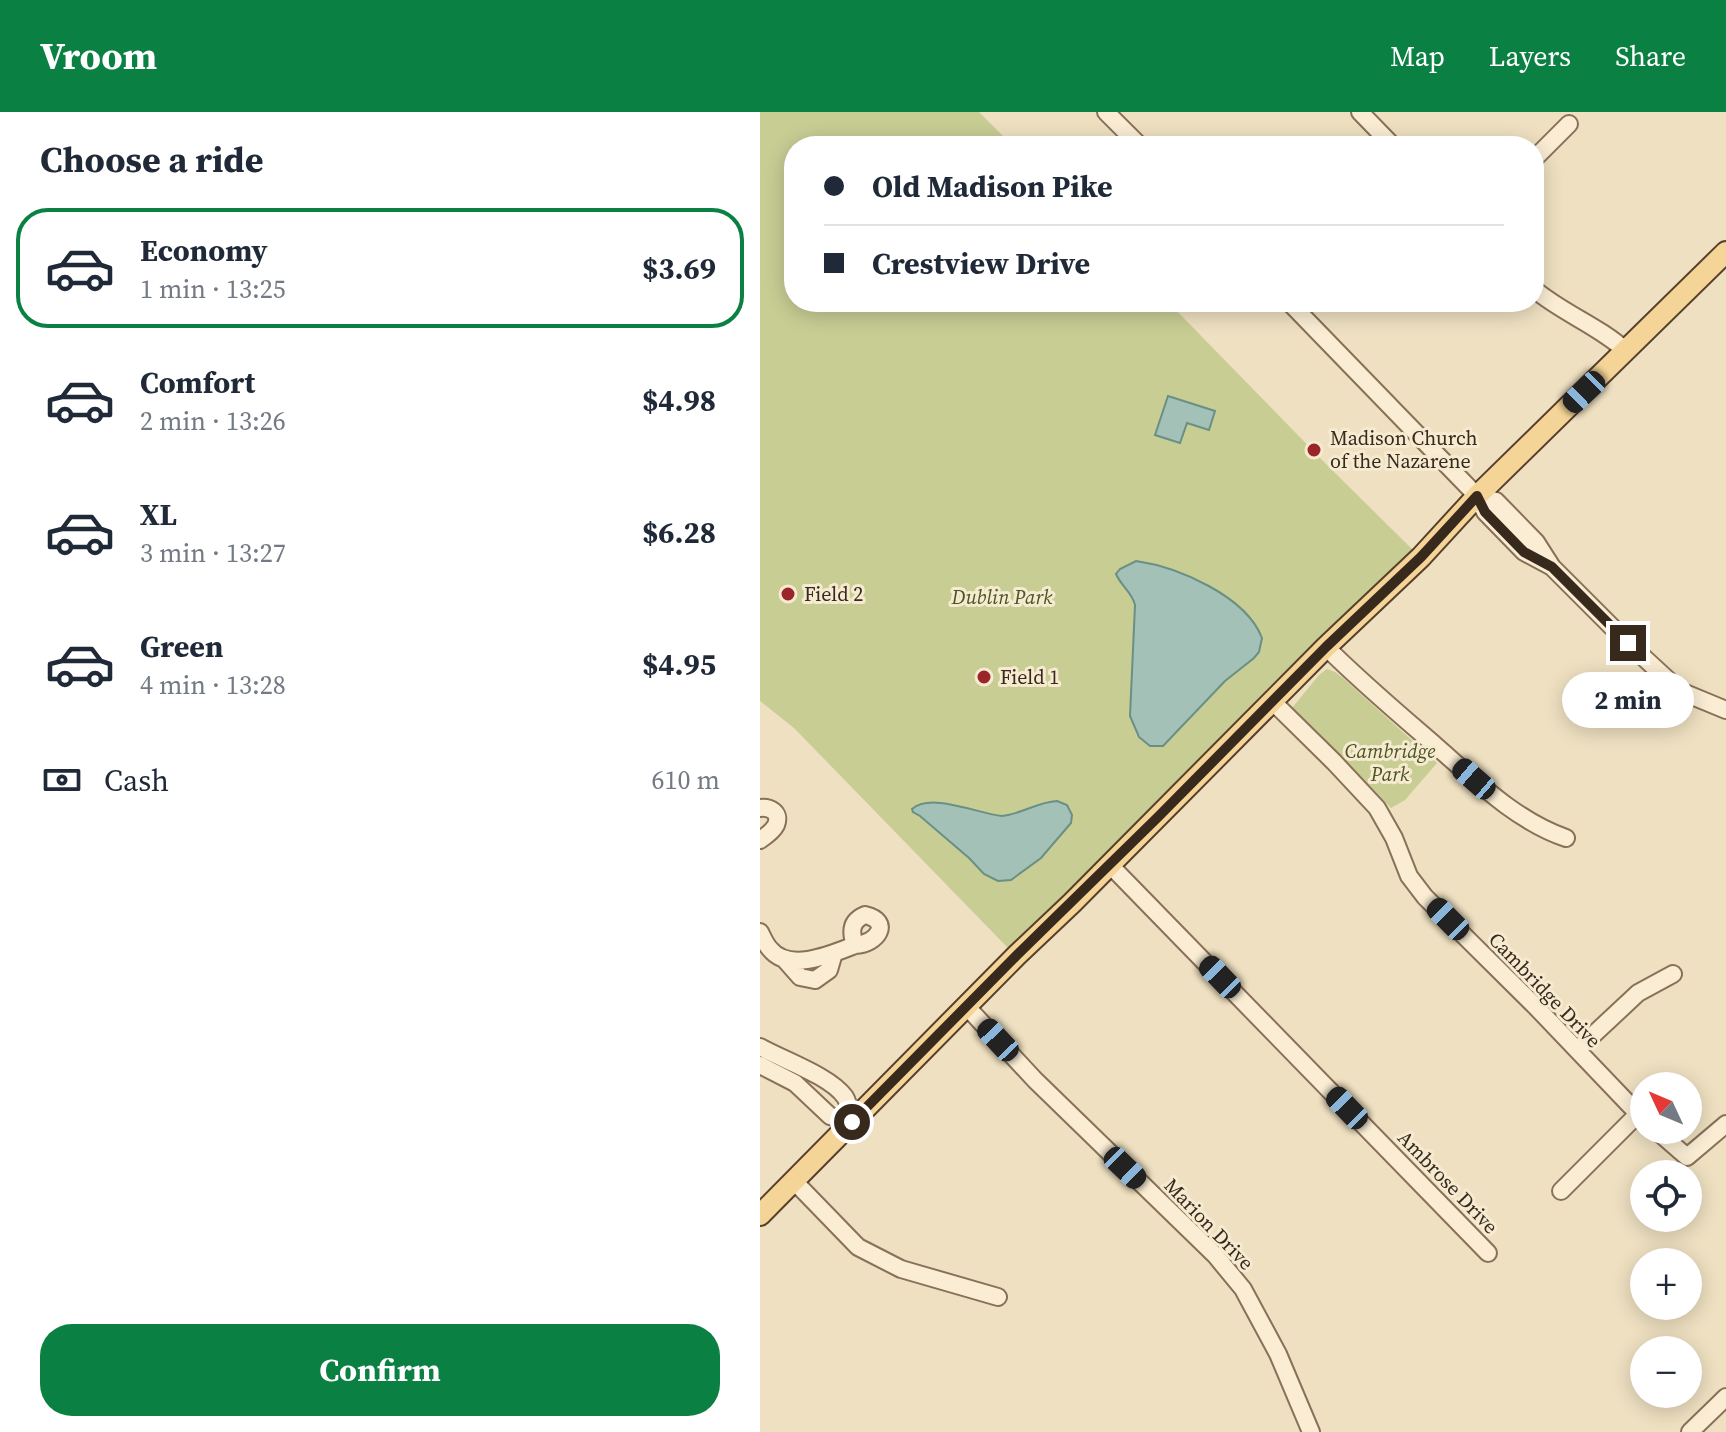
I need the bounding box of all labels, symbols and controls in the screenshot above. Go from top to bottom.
text: Vroom [40,30,157,82]
text: Map [1390,37,1445,75]
text: Layers [1489,37,1571,75]
text: Share [1615,37,1686,75]
text: Choose a ride [40,135,263,184]
text: Old Madison Pike [872,166,1113,207]
text: Economy [140,230,268,271]
icon: car [44,232,116,304]
text: Crestview Drive [872,243,1090,284]
text: $3.69 [642,248,716,289]
text: 1 min · 13:25 [140,271,286,307]
text: Comfort [140,362,255,403]
icon: car [44,364,116,436]
car [1558,367,1610,417]
text: $4.98 [642,380,716,421]
text: 2 min · 13:26 [140,403,286,439]
place label: Madison Church of the Nazarene [1330,424,1478,475]
marker: Madison Church of the Nazarene [1305,441,1323,459]
text: XL [140,494,177,535]
icon: car [44,496,116,568]
text: $6.28 [642,512,716,553]
text: 3 min · 13:27 [140,535,286,571]
place label: Field 2 [804,580,863,608]
park label: Dublin Park [951,583,1053,611]
marker: Field 2 [779,585,797,603]
route end [1610,625,1646,661]
text: Green [140,626,223,667]
icon: car [44,628,116,700]
text: $4.95 [642,644,716,685]
place label: Field 1 [1000,663,1059,691]
text: 4 min · 13:28 [140,667,286,703]
marker: Field 1 [975,668,993,686]
callout: 2 min [1562,671,1694,727]
text: 2 min [1594,682,1662,718]
park label: Cambridge Park [1345,737,1435,788]
car [1448,754,1500,804]
icon: cash [40,758,84,802]
text: Cash [104,760,169,801]
text: 610 m [652,762,720,798]
car [1423,894,1473,944]
street label: Cambridge Drive [1482,926,1608,1054]
car [1195,951,1245,1003]
car [973,1014,1023,1066]
north arrow [1630,1072,1702,1144]
map controls [1630,1072,1702,1408]
car [1322,1082,1372,1134]
route start [834,1104,870,1140]
street label: Ambrose Drive [1391,1124,1505,1240]
car [1099,1143,1151,1193]
button: locate [1630,1160,1702,1232]
street label: Marion Drive [1158,1172,1260,1276]
button: + [1630,1248,1702,1320]
button: Confirm [40,1324,720,1416]
button: − [1630,1336,1702,1408]

